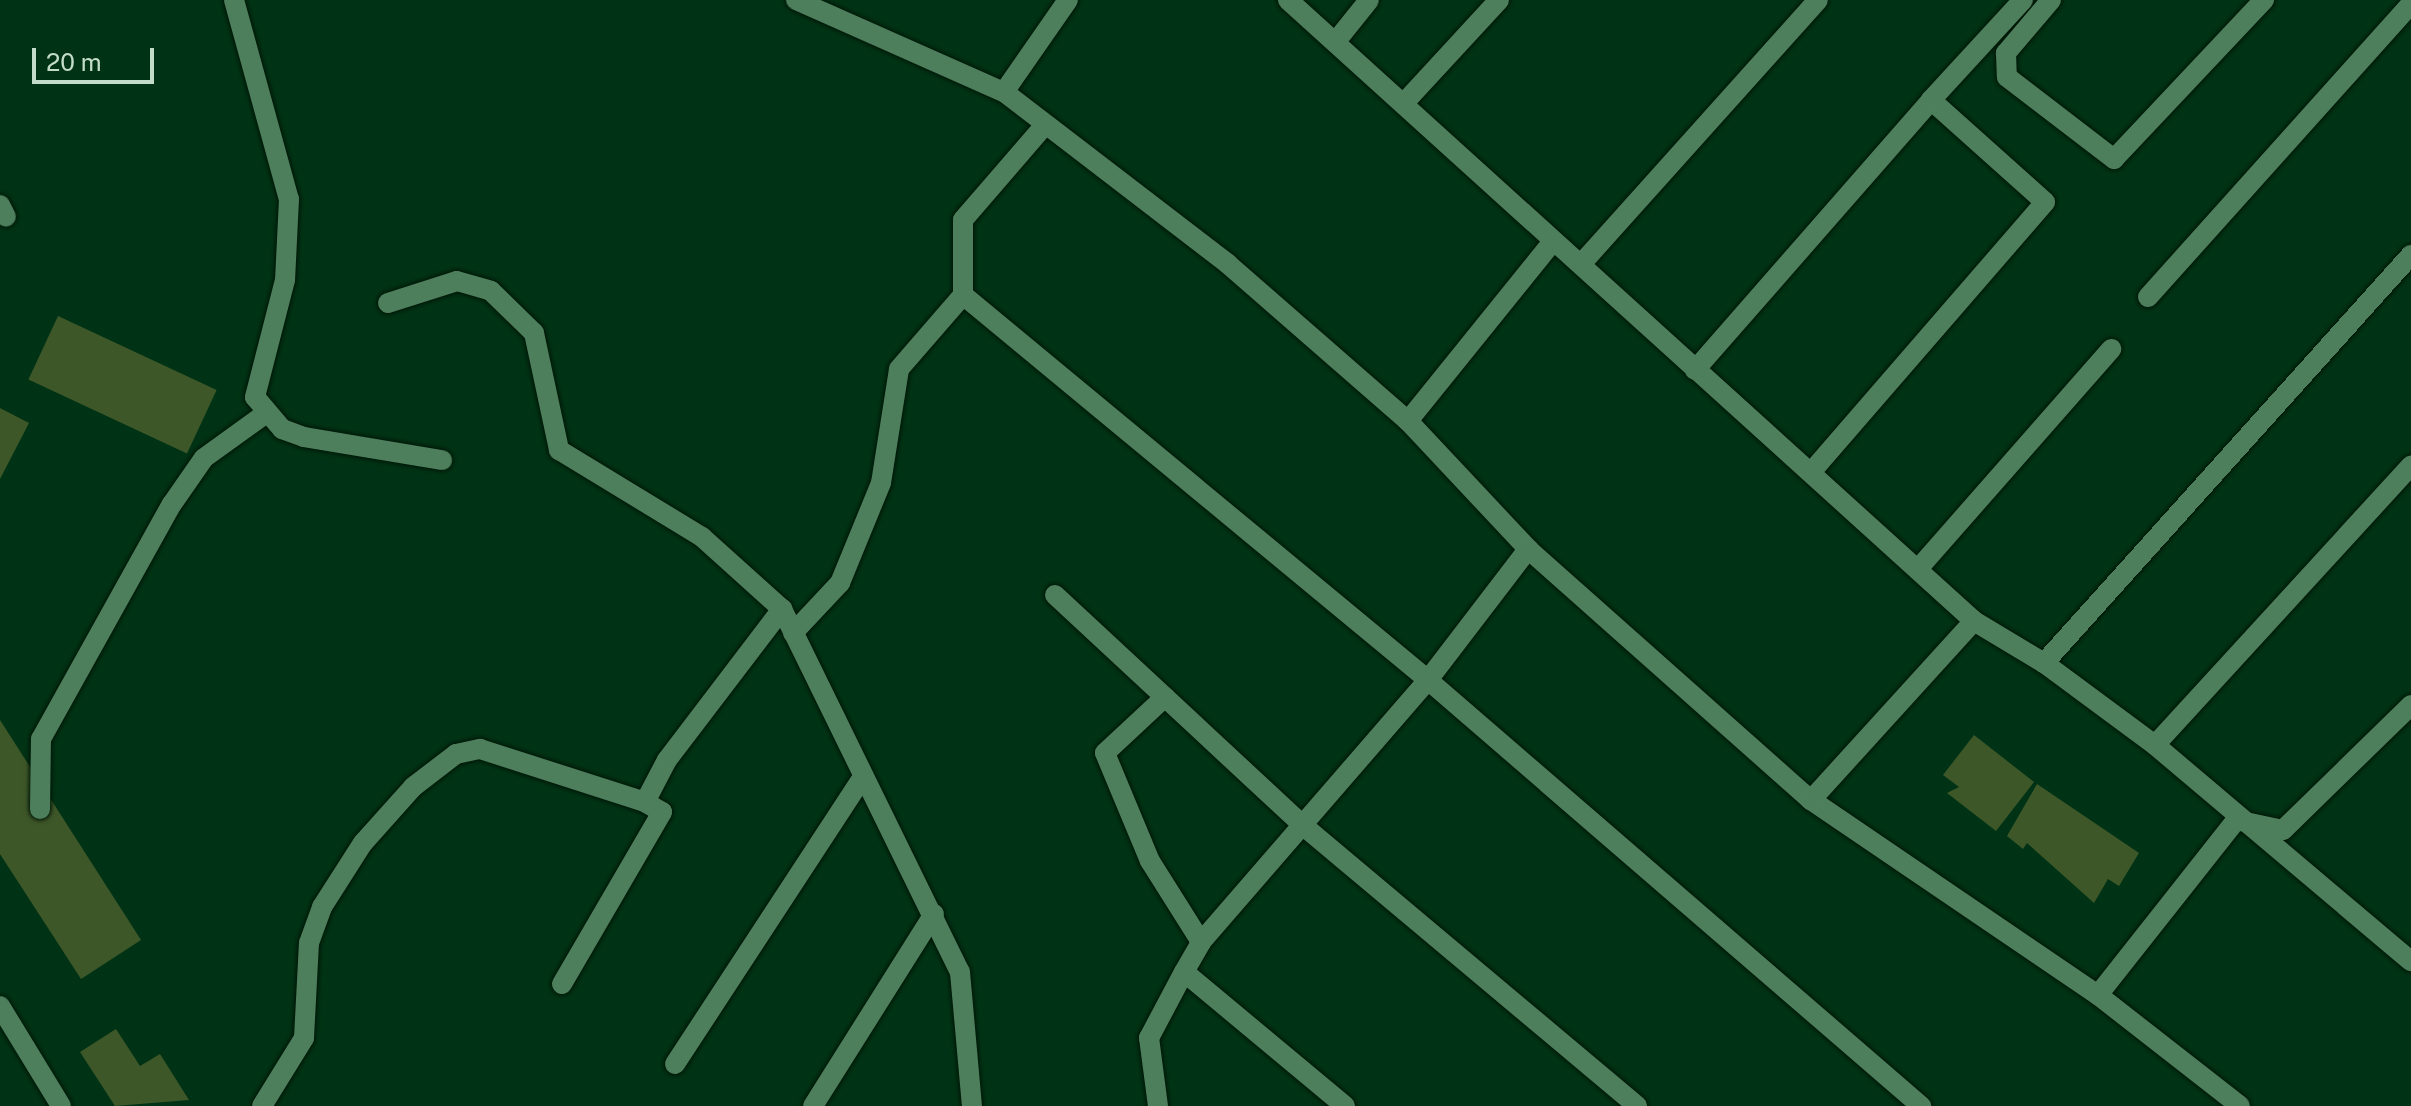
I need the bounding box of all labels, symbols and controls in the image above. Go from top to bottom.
scale bar [36,32,158,82]
text: 20 m [46,48,102,76]

